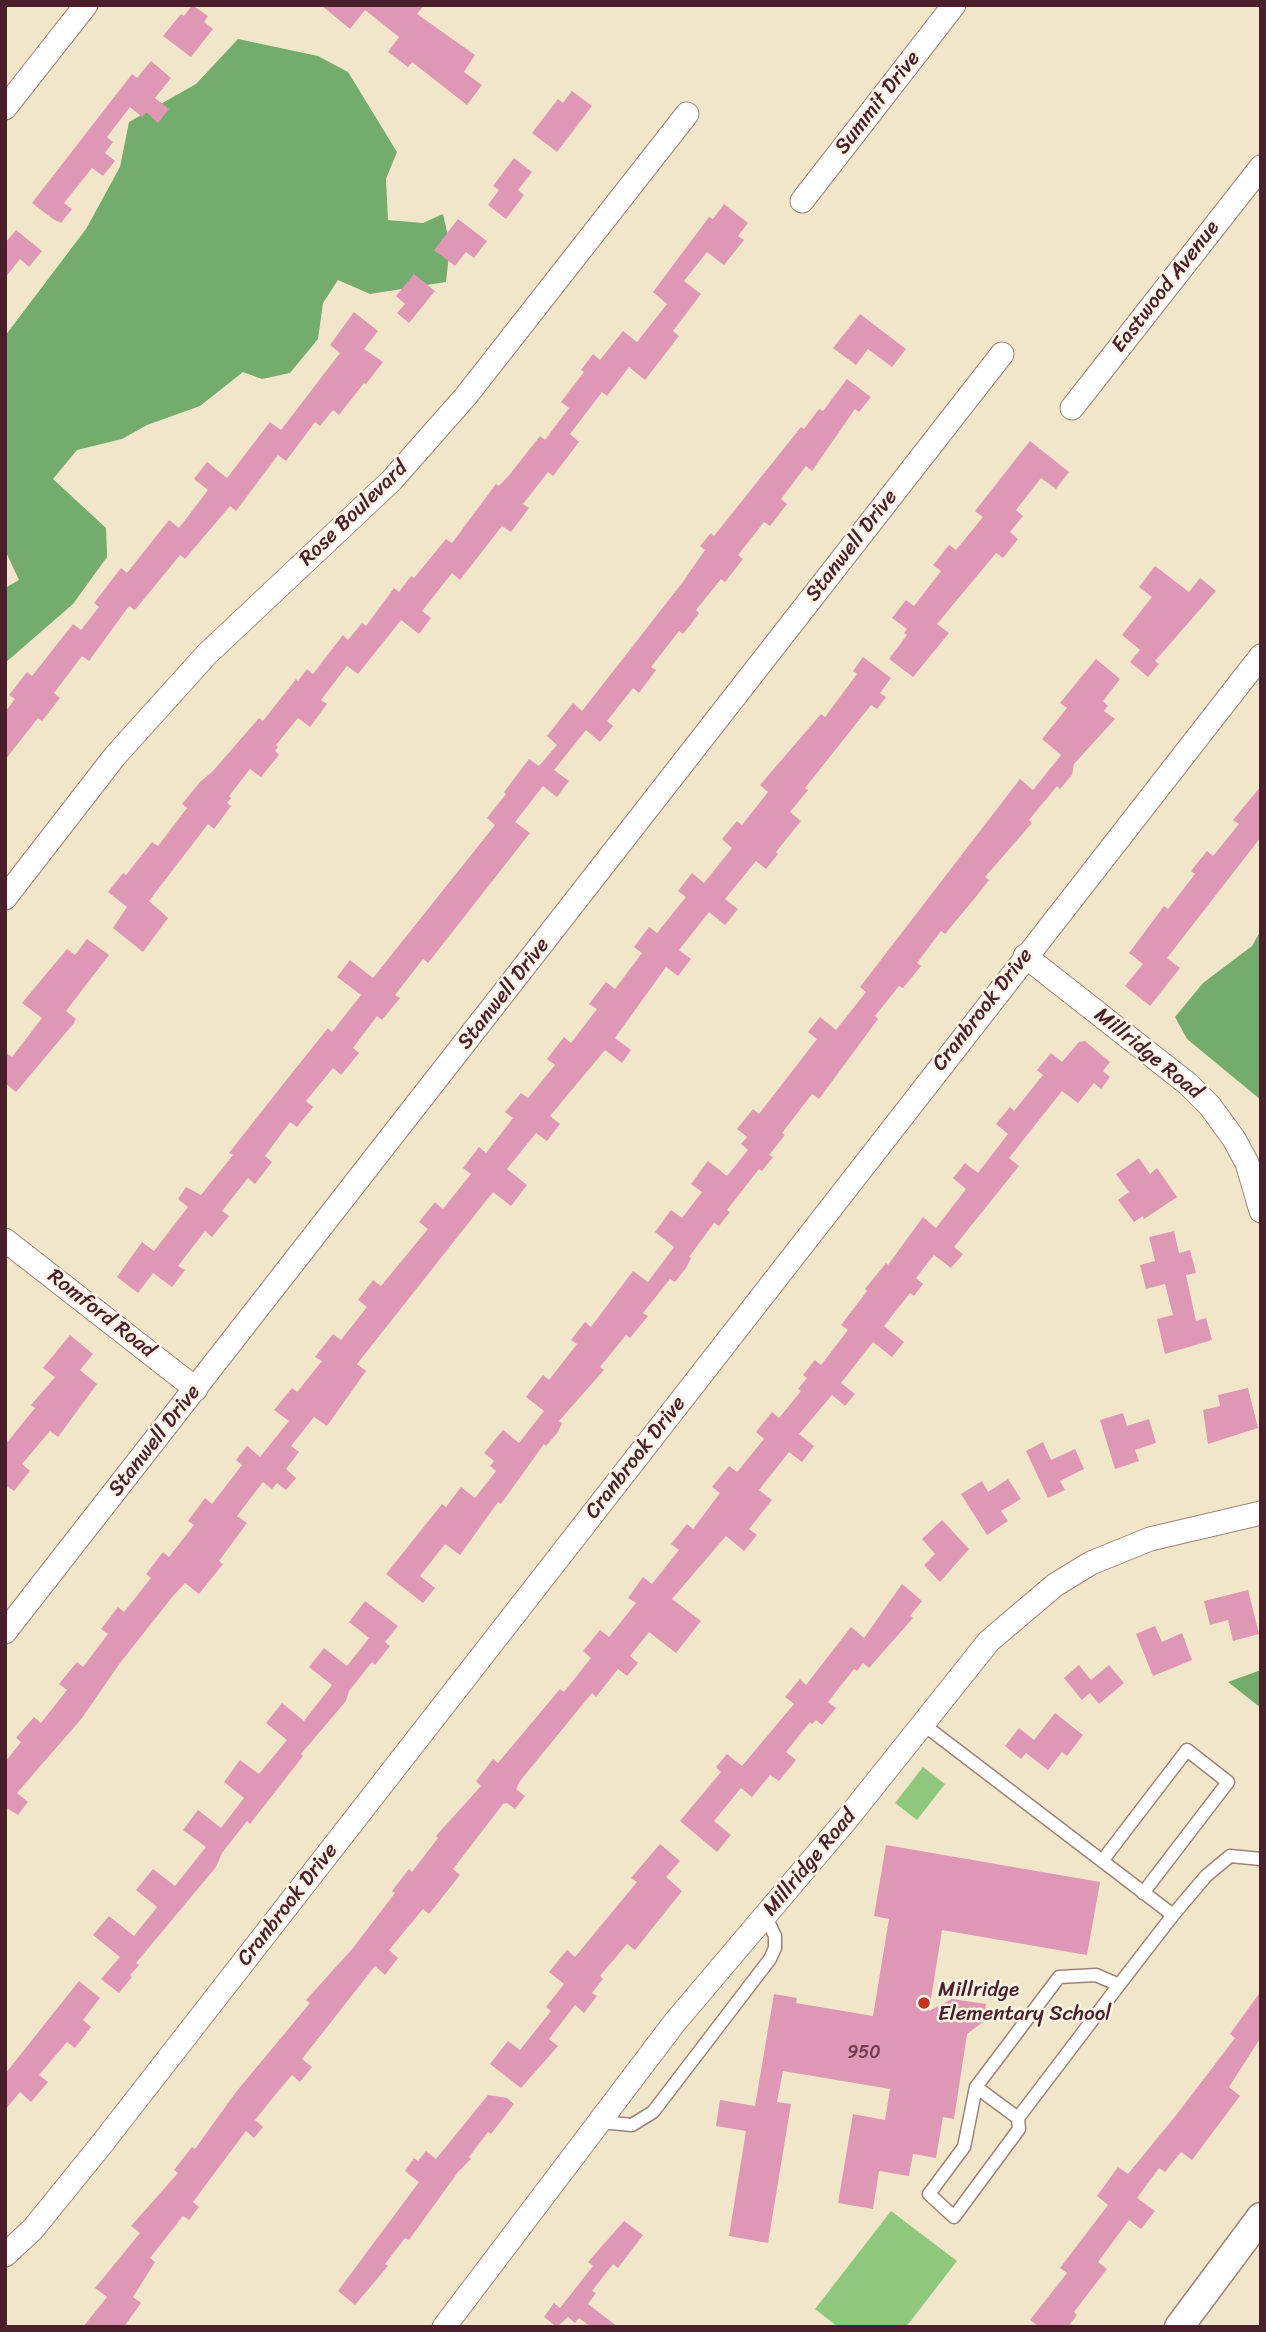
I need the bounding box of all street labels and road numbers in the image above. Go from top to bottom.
street label: Summit Drive [830,46,926,160]
street label: Eastwood Avenue [1107,216,1225,358]
street label: Rose Boulevard [295,456,413,572]
street label: Stanwell Drive [801,485,903,607]
street label: Stanwell Drive [453,933,555,1055]
street label: Cranbrook Drive [927,944,1039,1076]
street label: Millridge Road [1089,1003,1207,1105]
street label: Romford Road [42,1264,160,1364]
street label: Stanwell Drive [104,1380,206,1502]
street label: Cranbrook Drive [580,1392,692,1524]
street label: Millridge Road [758,1805,862,1921]
street label: Cranbrook Drive [232,1839,344,1971]

